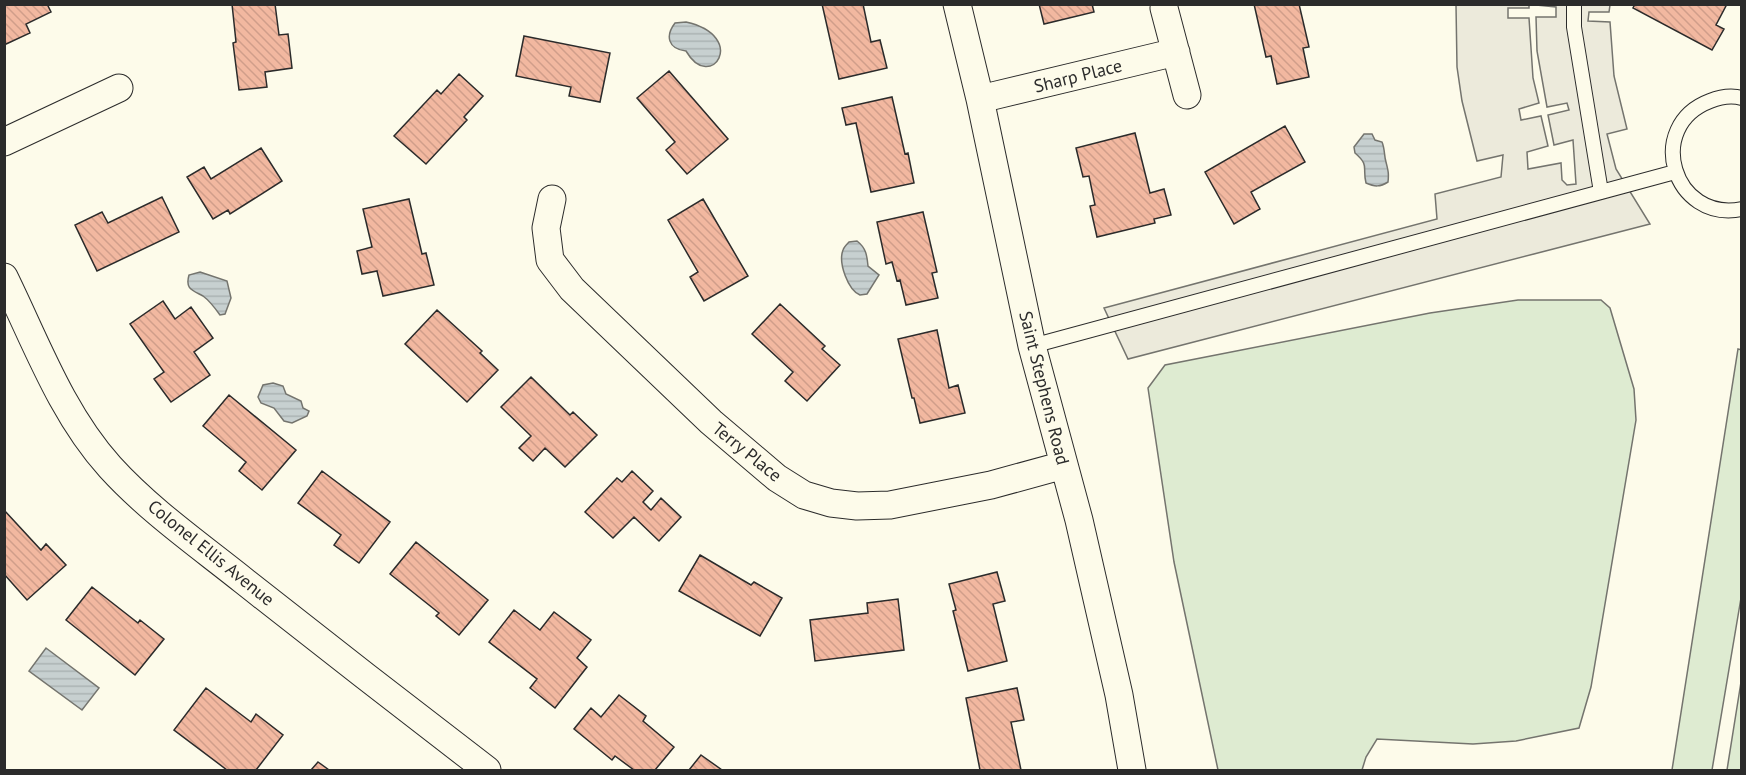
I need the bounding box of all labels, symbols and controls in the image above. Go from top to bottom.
street label: Sharp Place [1031,53,1124,98]
street label: Saint Stephens Road [1014,309,1075,467]
street label: Terry Place [708,417,787,487]
street label: Colonel Ellis Avenue [143,495,279,611]

